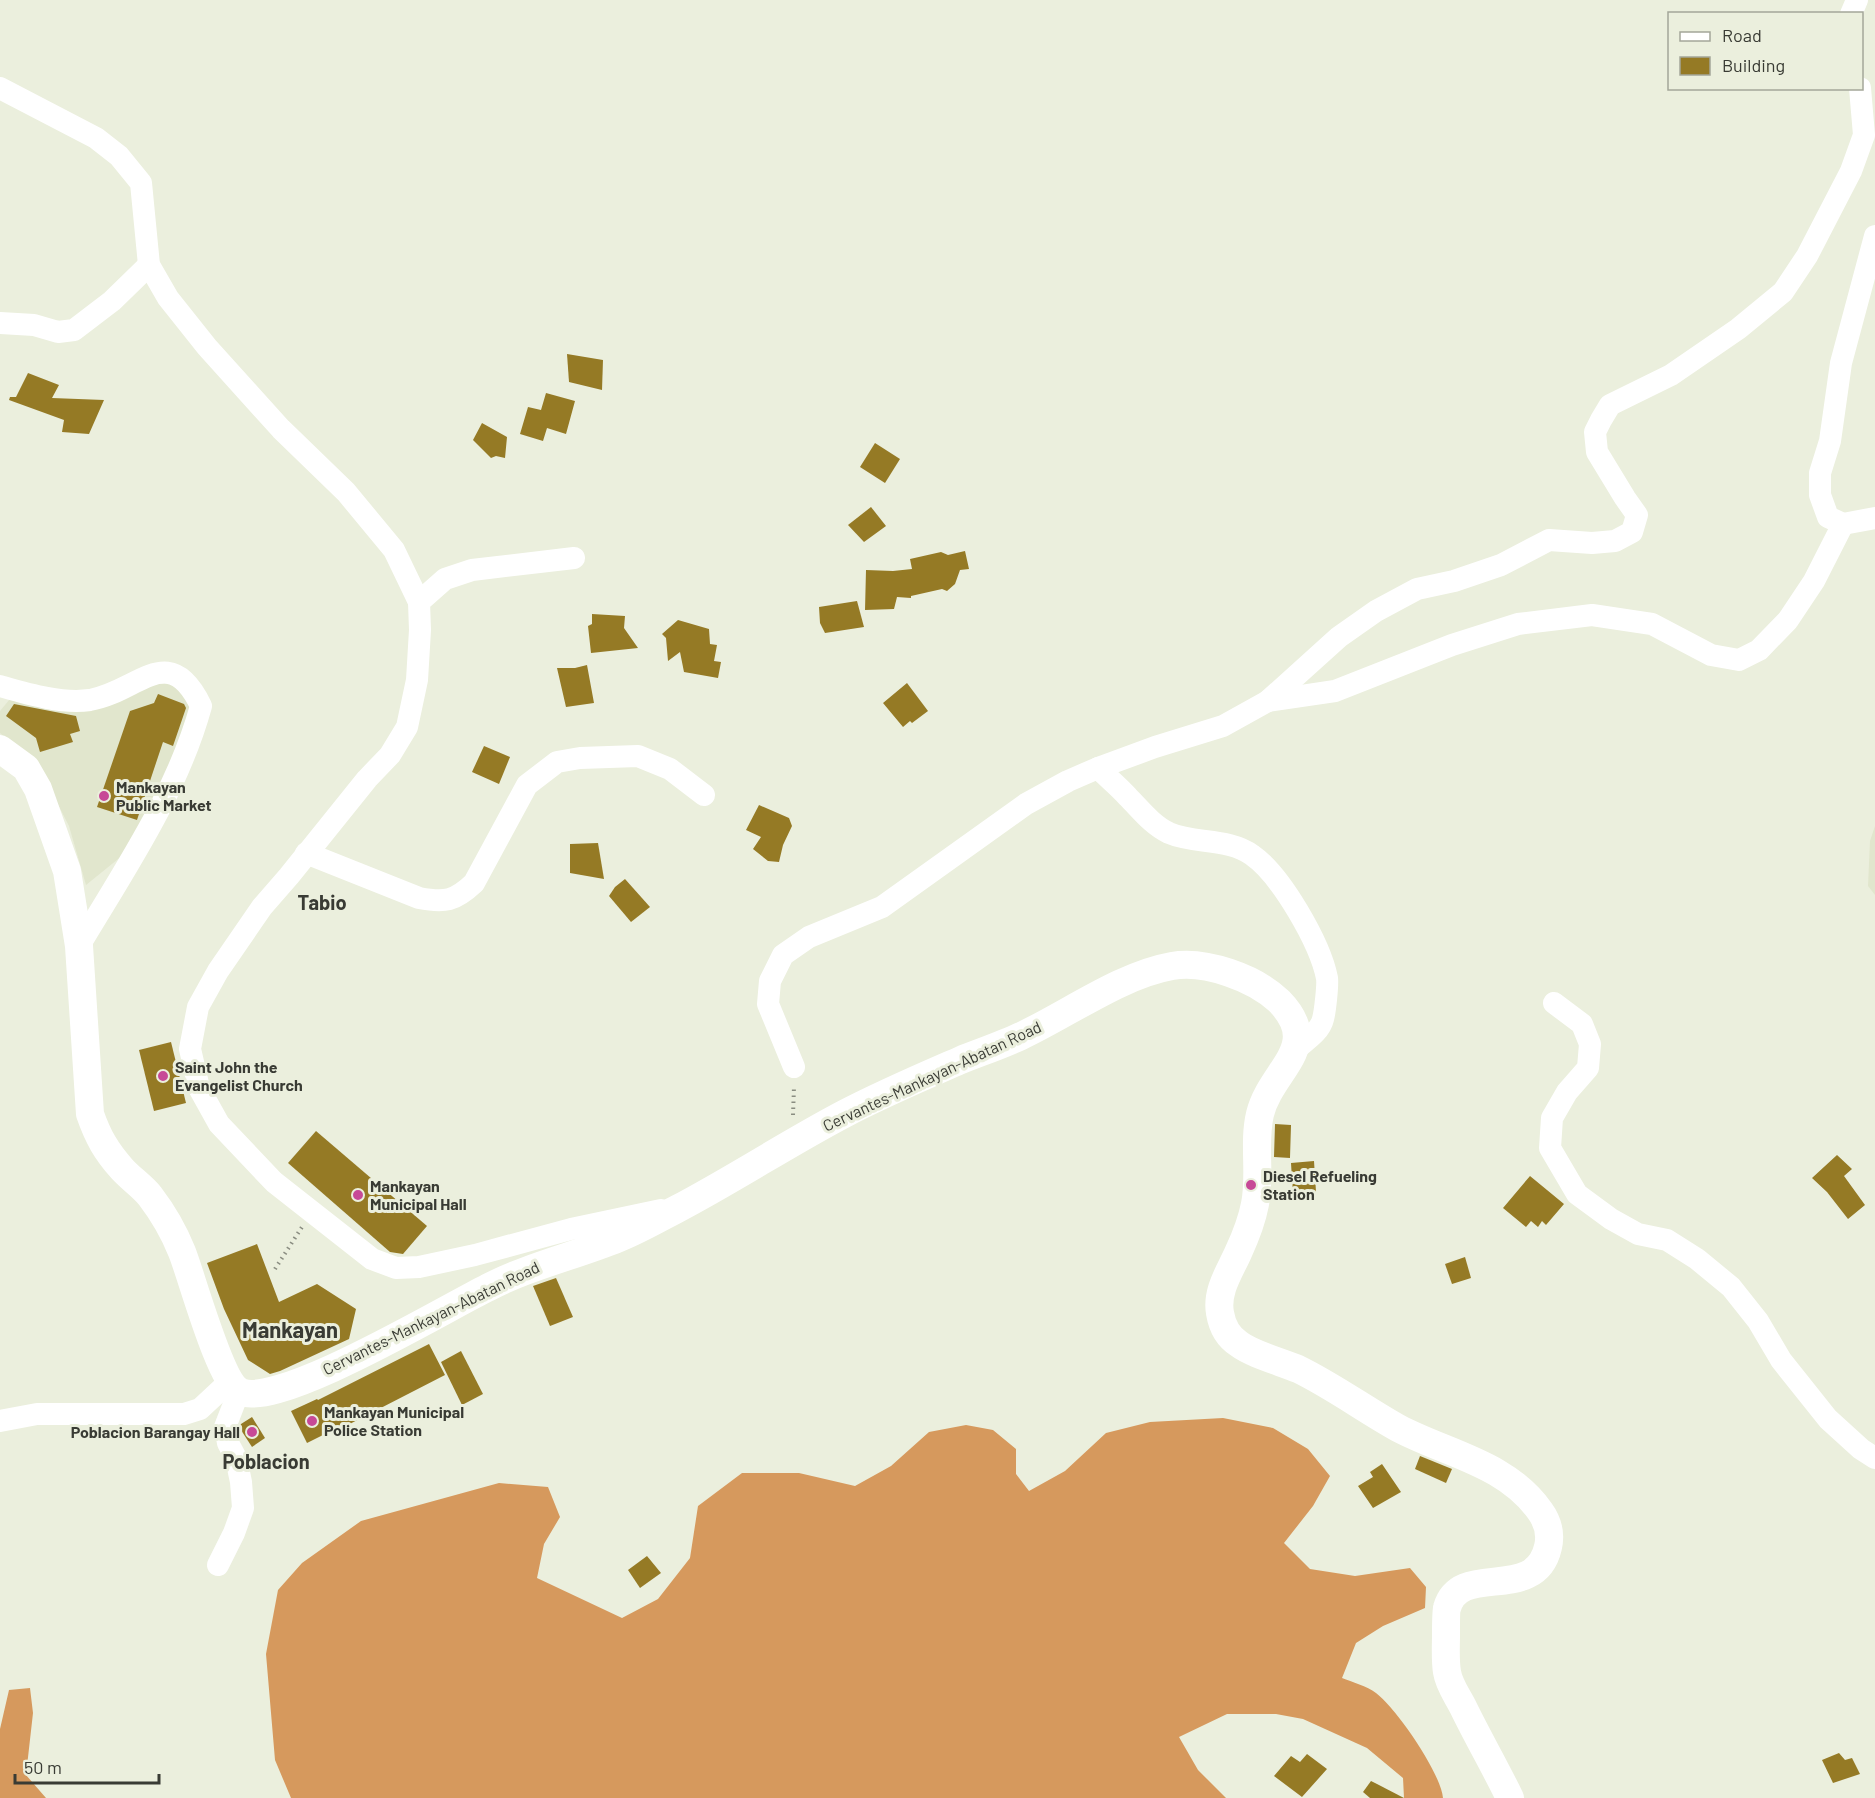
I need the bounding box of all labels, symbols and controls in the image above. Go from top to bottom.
legend [1668,12,1863,90]
text: Road [1722,24,1762,46]
text: Building [1722,54,1785,76]
place label: Mankayan Public Market [116,777,212,814]
marker: Mankayan Public Market [97,789,111,803]
district label: Tabio [297,890,347,914]
street label: Cervantes-Mankayan-Abatan Road [820,1016,1044,1135]
place label: Saint John the Evangelist Church [175,1057,303,1094]
marker: Saint John the Evangelist Church [156,1069,170,1083]
place label: Diesel Refueling Station [1263,1166,1377,1203]
place label: Mankayan Municipal Hall [370,1176,467,1213]
marker: Diesel Refueling Station [1244,1178,1258,1192]
marker: Mankayan Municipal Hall [351,1188,365,1202]
street label: Cervantes-Mankayan-Abatan Road [319,1257,542,1378]
district label: Mankayan [242,1316,338,1342]
place label: Mankayan Municipal Police Station [324,1402,464,1439]
marker: Mankayan Municipal Police Station [305,1414,319,1428]
place label: Poblacion Barangay Hall [71,1422,240,1441]
marker: Poblacion Barangay Hall [245,1425,259,1439]
district label: Poblacion [222,1449,310,1473]
scale bar [15,1747,159,1785]
text: 50 m [24,1756,62,1778]

